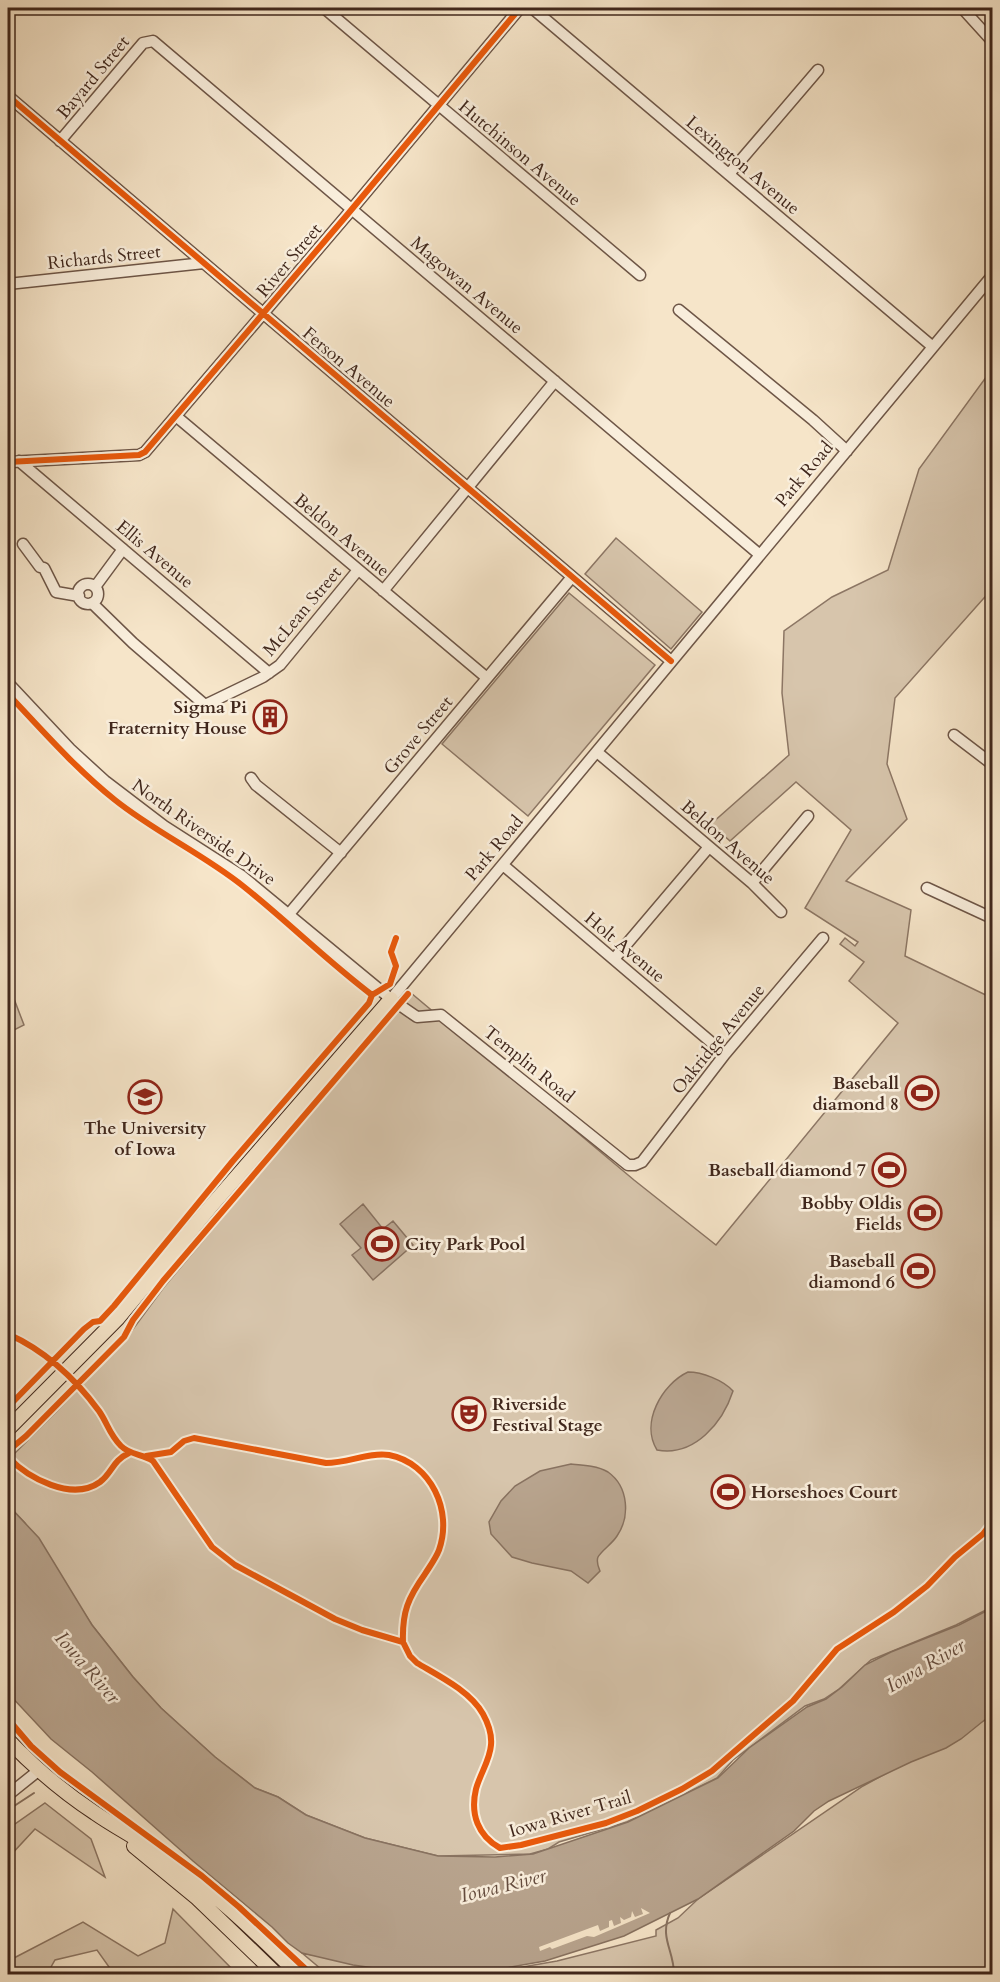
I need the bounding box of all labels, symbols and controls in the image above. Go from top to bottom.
street label: Bayard Street [51,30,136,124]
street label: Hutchinson Avenue [453,95,586,212]
street label: Lexington Avenue [680,110,805,221]
street label: River Street [251,218,328,303]
street label: Magowan Avenue [405,231,528,340]
street label: Richards Street [46,239,162,276]
street label: Ferson Avenue [297,321,400,414]
street label: Park Road [769,436,840,513]
street label: Beldon Avenue [289,488,395,583]
street label: Ellis Avenue [110,514,199,594]
street label: McLean Street [257,561,348,662]
street label: Grove Street [378,690,459,780]
place label: Sigma Pi Fraternity House [108,695,247,741]
building icon: Sigma Pi Fraternity House [252,699,288,735]
street label: North Riverside Drive [127,773,281,892]
street label: Beldon Avenue [675,794,780,890]
street label: Park Road [459,810,530,887]
street label: Holt Avenue [579,906,670,989]
street label: Oakridge Avenue [666,979,771,1100]
street label: Templin Road [478,1020,580,1109]
place label: Baseball diamond 8 [812,1071,899,1117]
sports icon: Baseball diamond 8 [904,1075,940,1111]
school or university icon: The University of Iowa [127,1079,163,1115]
place label: The University of Iowa [83,1116,207,1162]
sports icon: Baseball diamond 7 [871,1152,907,1188]
place label: Baseball diamond 7 [708,1158,866,1183]
place label: Bobby Oldis Fields [801,1191,902,1237]
sports icon: Bobby Oldis Fields [907,1195,943,1231]
sports icon: City Park Pool [364,1226,400,1262]
place label: City Park Pool [405,1232,525,1257]
place label: Baseball diamond 6 [808,1249,895,1295]
sports icon: Baseball diamond 6 [900,1253,936,1289]
place label: Riverside Festival Stage [492,1392,603,1438]
theatre icon: Riverside Festival Stage [451,1396,487,1432]
sports icon: Horseshoes Court [710,1474,746,1510]
place label: Horseshoes Court [751,1480,898,1505]
water label: Iowa River [49,1625,127,1710]
water label: Iowa River [881,1631,971,1699]
street label: Iowa River Trail [506,1785,635,1844]
water label: Iowa River [457,1861,550,1909]

